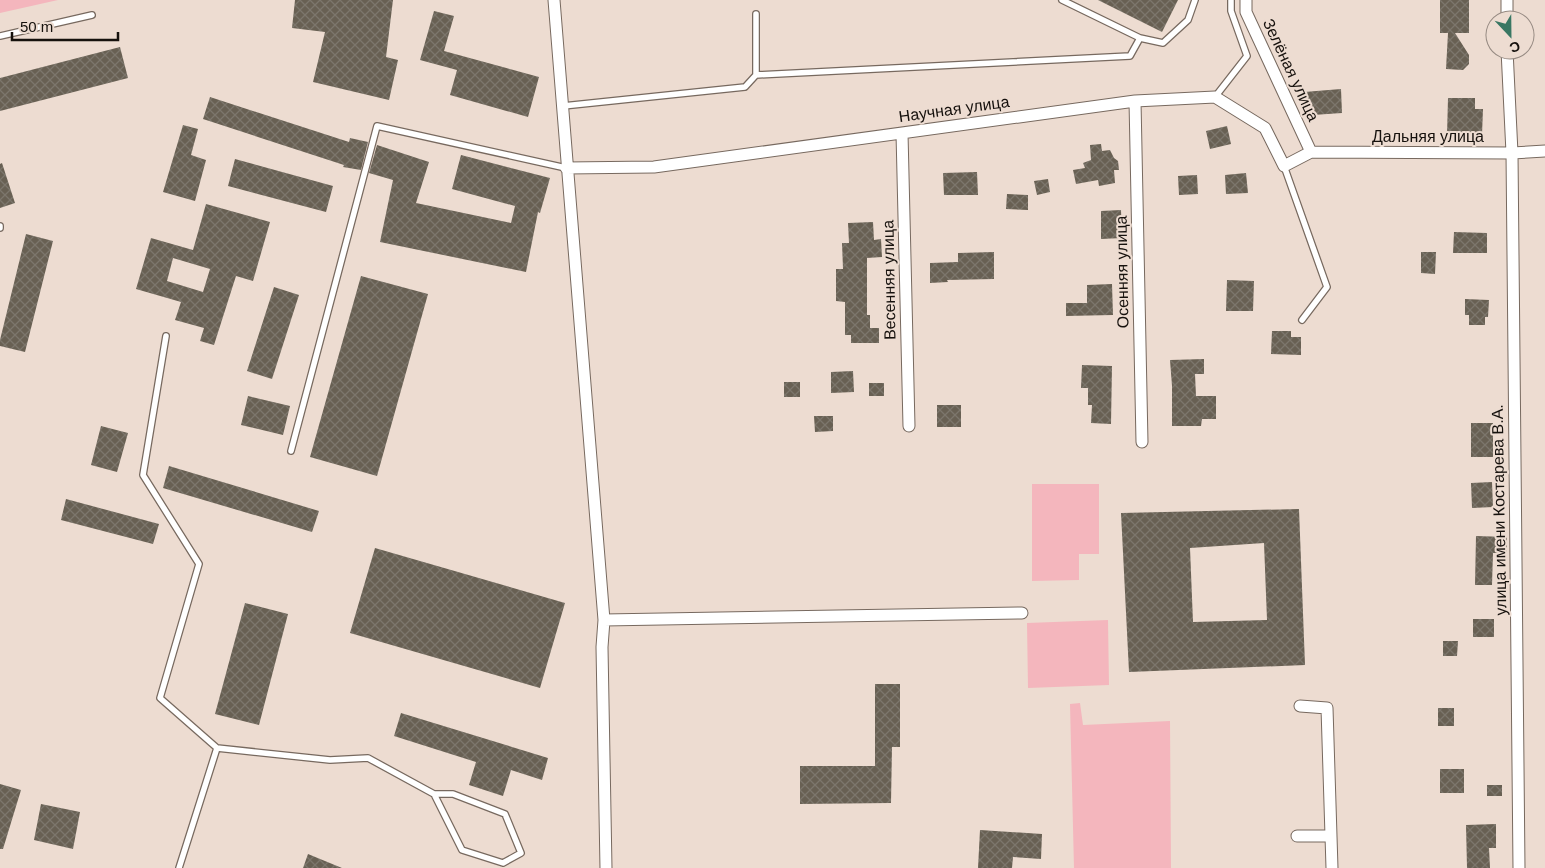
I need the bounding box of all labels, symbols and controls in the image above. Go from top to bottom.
scale bar [12,10,119,42]
north arrow [1485,10,1535,60]
street label: Зелёная улица [1260,16,1322,124]
text: 50 m [20,18,53,35]
text: С [1507,38,1523,56]
street label: Научная улица [898,93,1010,125]
street label: Дальняя улица [1372,128,1484,145]
street label: Осенняя улица [1113,215,1131,329]
street label: Весенняя улица [879,220,899,340]
street label: улица имени Костарева В.А. [1489,404,1509,616]

